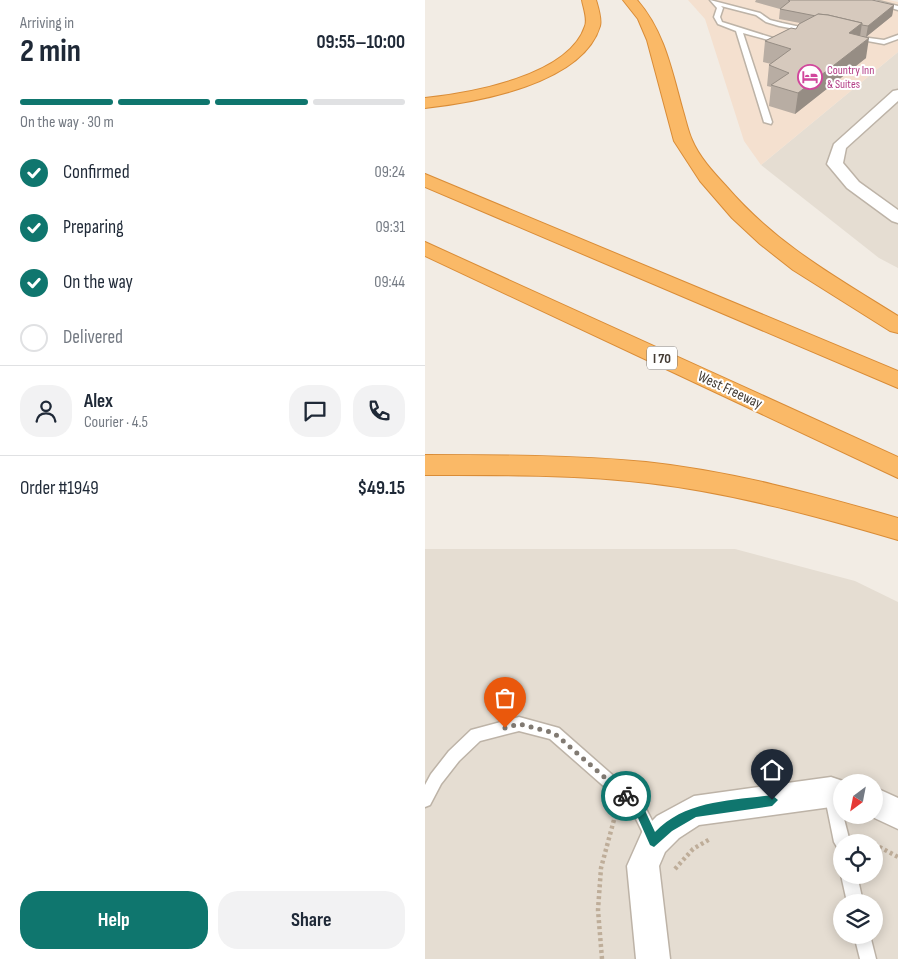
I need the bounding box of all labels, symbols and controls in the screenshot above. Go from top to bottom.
text: Arriving in [20,14,74,33]
text: 09:55–10:00 [316,31,405,54]
text: 2 min [20,32,81,71]
place label: Country Inn & Suites [827,63,874,92]
hotel icon: Country Inn & Suites [797,64,823,90]
text: On the way · 30 m [20,113,114,132]
icon: check [20,159,48,187]
text: Confirmed [63,161,130,184]
text: 09:24 [375,163,405,182]
icon: check [20,214,48,242]
text: Preparing [63,216,124,239]
text: 09:31 [375,218,405,237]
icon: check [20,269,48,297]
text: On the way [63,271,133,294]
text: 09:44 [374,273,405,292]
text: Delivered [63,326,123,349]
road number: I 70 [647,346,677,369]
street label: West Freeway [695,367,766,413]
button: person [20,385,72,437]
button: chat [289,385,341,437]
button: phone [353,385,405,437]
text: Alex [84,390,113,413]
text: Courier · 4.5 [84,413,148,432]
text: Order #1949 [20,477,99,500]
text: $49.15 [357,477,405,500]
pin [484,677,526,728]
icon: bag [491,684,519,712]
pin [751,749,793,800]
icon: home [758,756,786,784]
courier [601,771,651,821]
north arrow [833,774,883,824]
map controls [833,774,883,944]
icon: bike [612,782,640,810]
button: locate [833,834,883,884]
button: Help [20,891,208,949]
button: Share [218,891,405,949]
button: layers [833,894,883,944]

